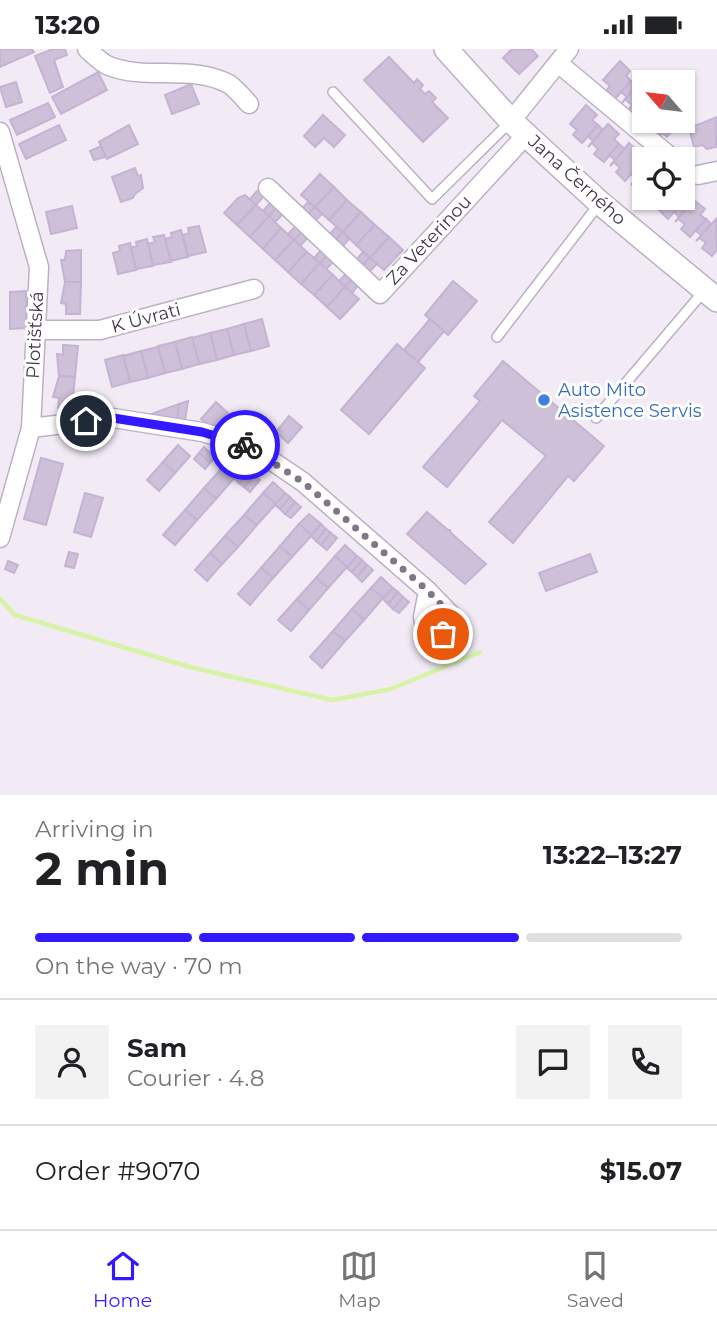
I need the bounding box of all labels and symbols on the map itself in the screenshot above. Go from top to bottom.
north arrow [632,70,695,133]
street label: Jana Černého [523,130,630,230]
street label: Za Veterinou [382,191,476,289]
street label: Plotišťská [22,291,48,379]
street label: K Úvrati [109,298,183,338]
place label: Auto Mito Asistence Servis [558,379,702,422]
pin [56,391,116,451]
marker: Auto Mito Asistence Servis [536,392,552,408]
courier [210,410,280,480]
pin [413,604,473,664]

